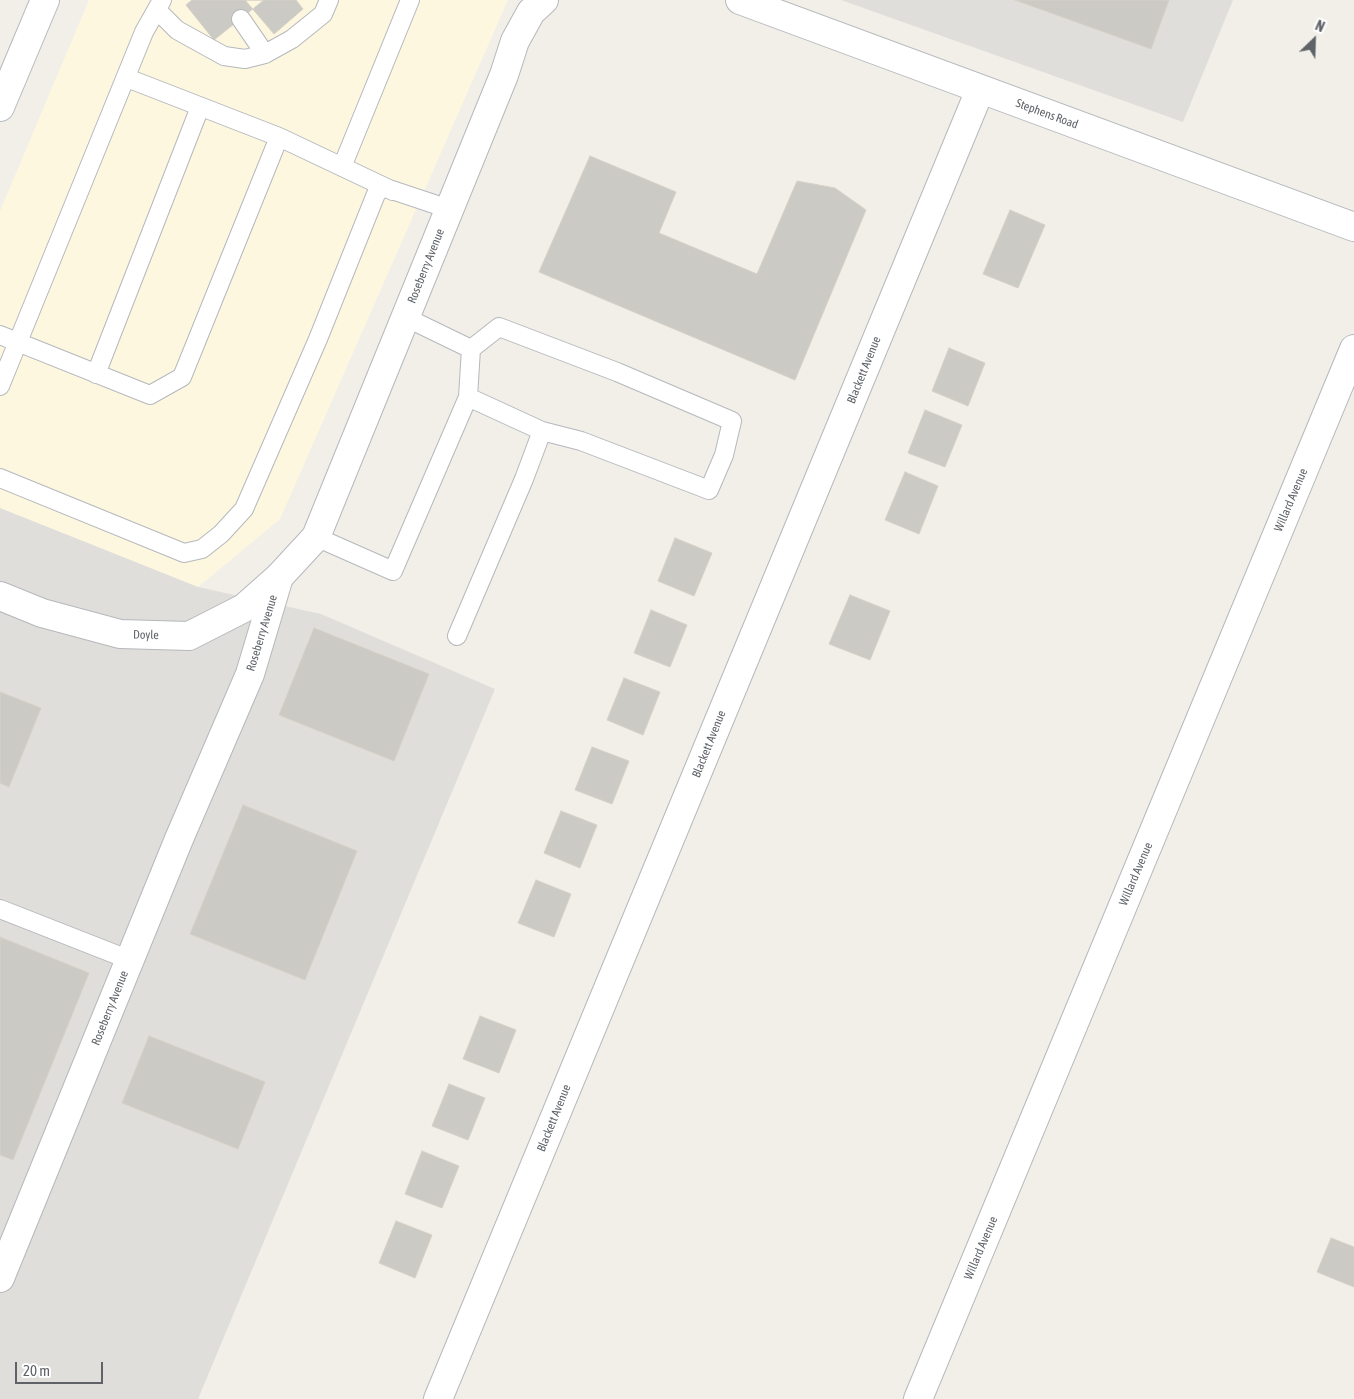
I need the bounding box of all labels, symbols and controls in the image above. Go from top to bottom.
north arrow [1289,15,1339,65]
text: N [1313,17,1327,35]
street label: Stephens Road [1014,96,1080,132]
street label: Roseberry Avenue [404,227,448,305]
street label: Blackett Avenue [844,334,884,406]
street label: Willard Avenue [1271,466,1311,534]
street label: Roseberry Avenue [244,593,280,673]
street label: Doyle [133,628,159,642]
street label: Blackett Avenue [689,708,729,780]
street label: Willard Avenue [1116,840,1156,908]
street label: Roseberry Avenue [88,969,132,1047]
street label: Blackett Avenue [534,1082,574,1154]
street label: Willard Avenue [961,1214,1001,1282]
scale bar [18,1352,105,1384]
text: 20 m [23,1362,50,1379]

